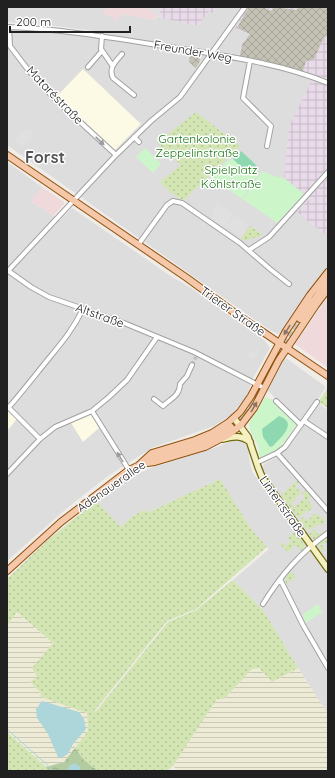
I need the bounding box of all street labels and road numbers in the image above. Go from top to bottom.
street label: Freunder Weg [153,37,233,65]
street label: Mataréstraße [23,63,87,127]
street label: Trierer Straße [198,283,269,339]
street label: Altstraße [74,299,126,331]
street label: Adenauerallee [74,457,148,515]
street label: Lintertstraße [256,473,310,540]

